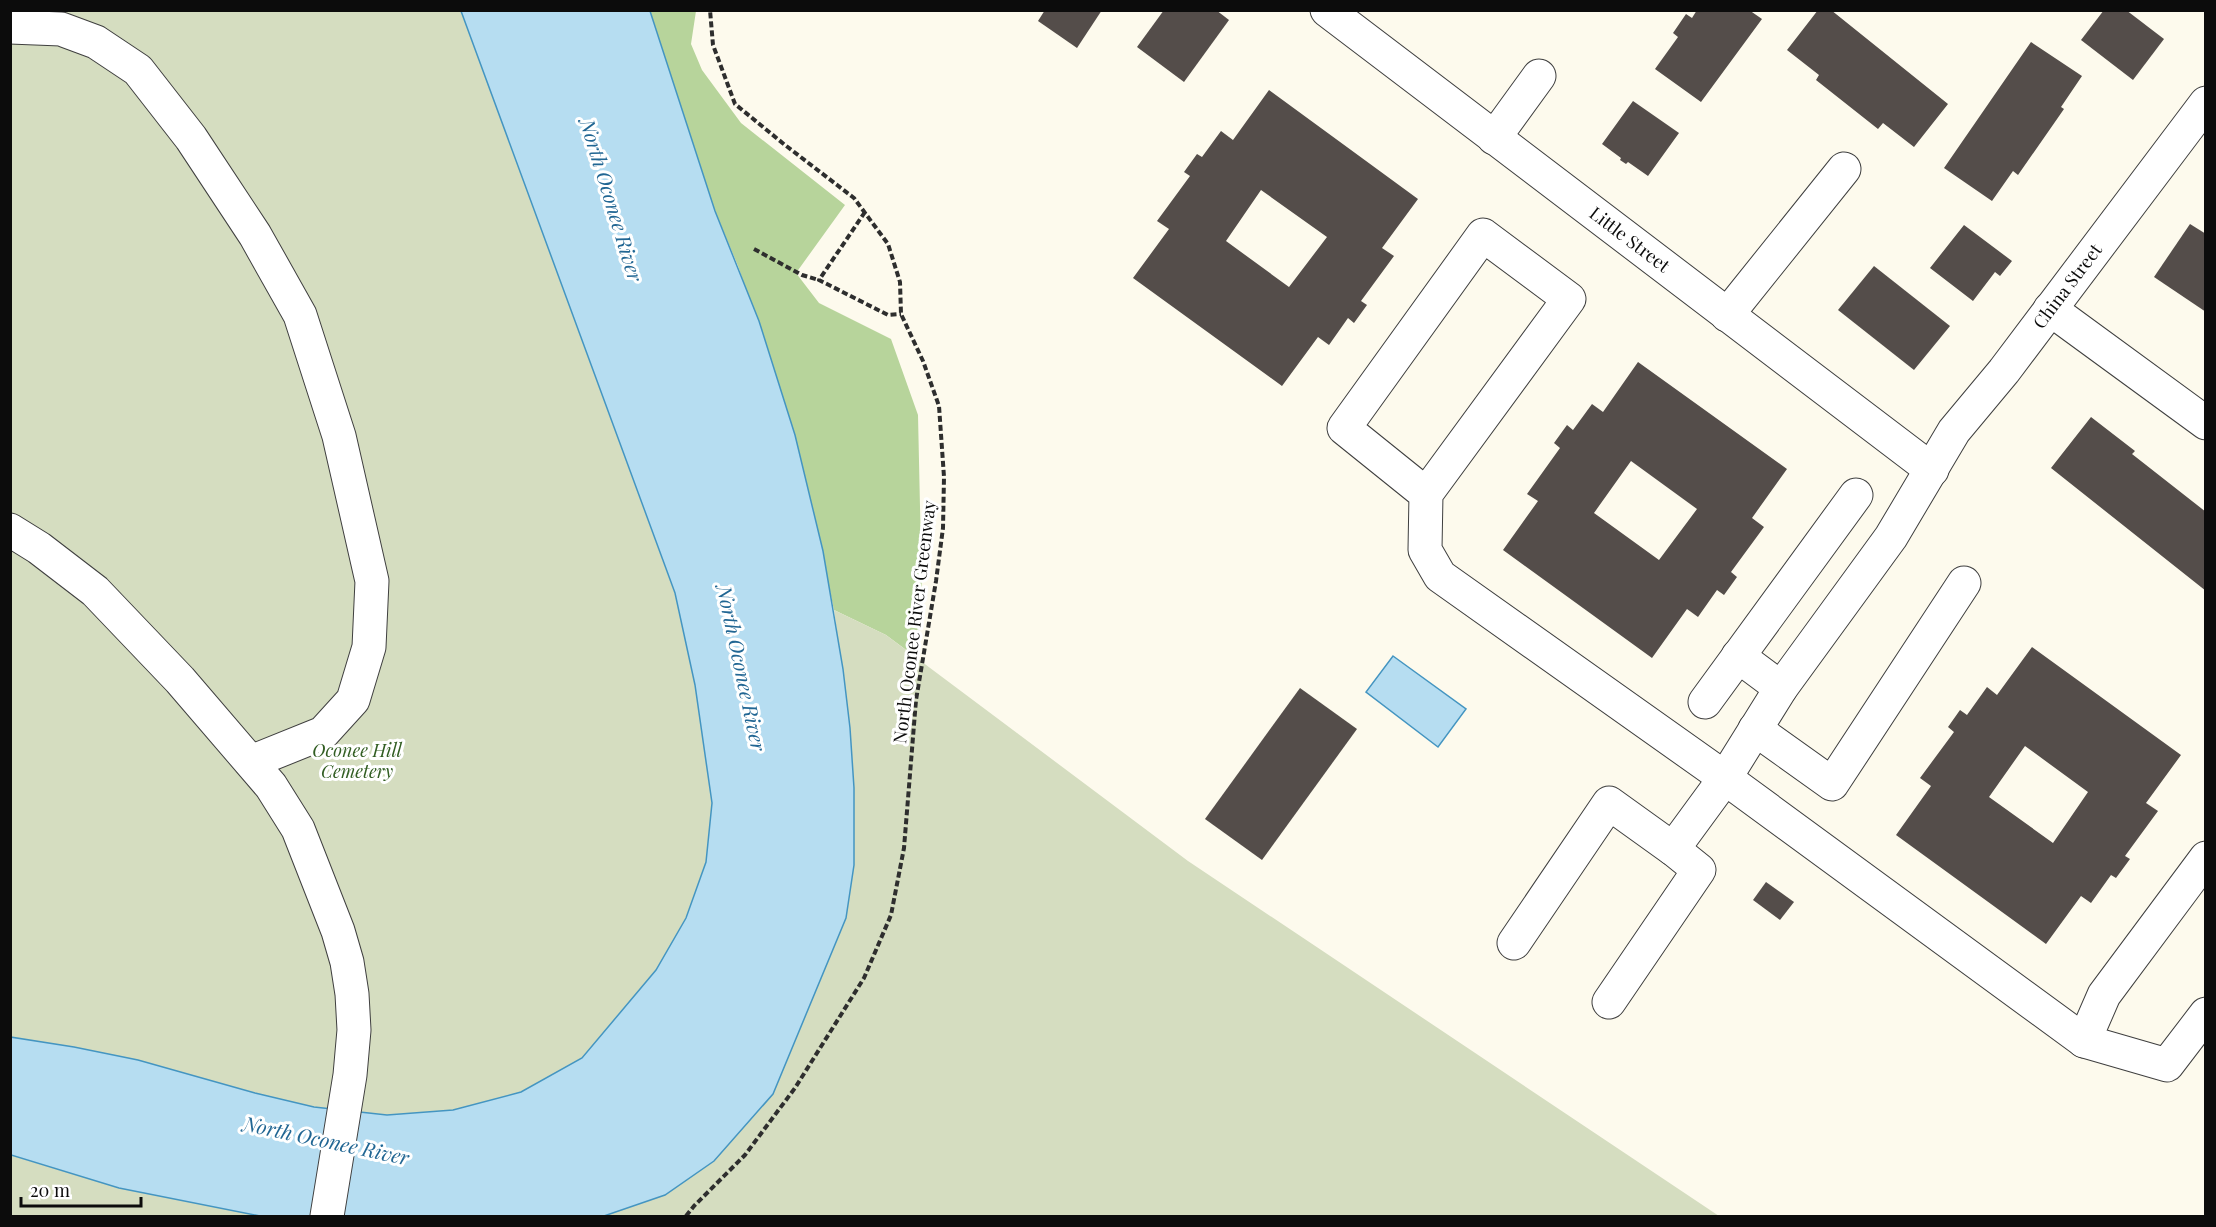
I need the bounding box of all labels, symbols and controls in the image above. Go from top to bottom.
water label: North Oconee River [574,113,650,286]
street label: Little Street [1585,201,1676,278]
street label: China Street [2027,238,2107,333]
street label: North Oconee River Greenway [887,499,941,745]
water label: North Oconee River [711,580,774,755]
park label: Oconee Hill Cemetery [312,738,403,783]
water label: North Oconee River [239,1108,413,1171]
scale bar [21,1170,141,1208]
text: 20 m [30,1178,70,1202]

